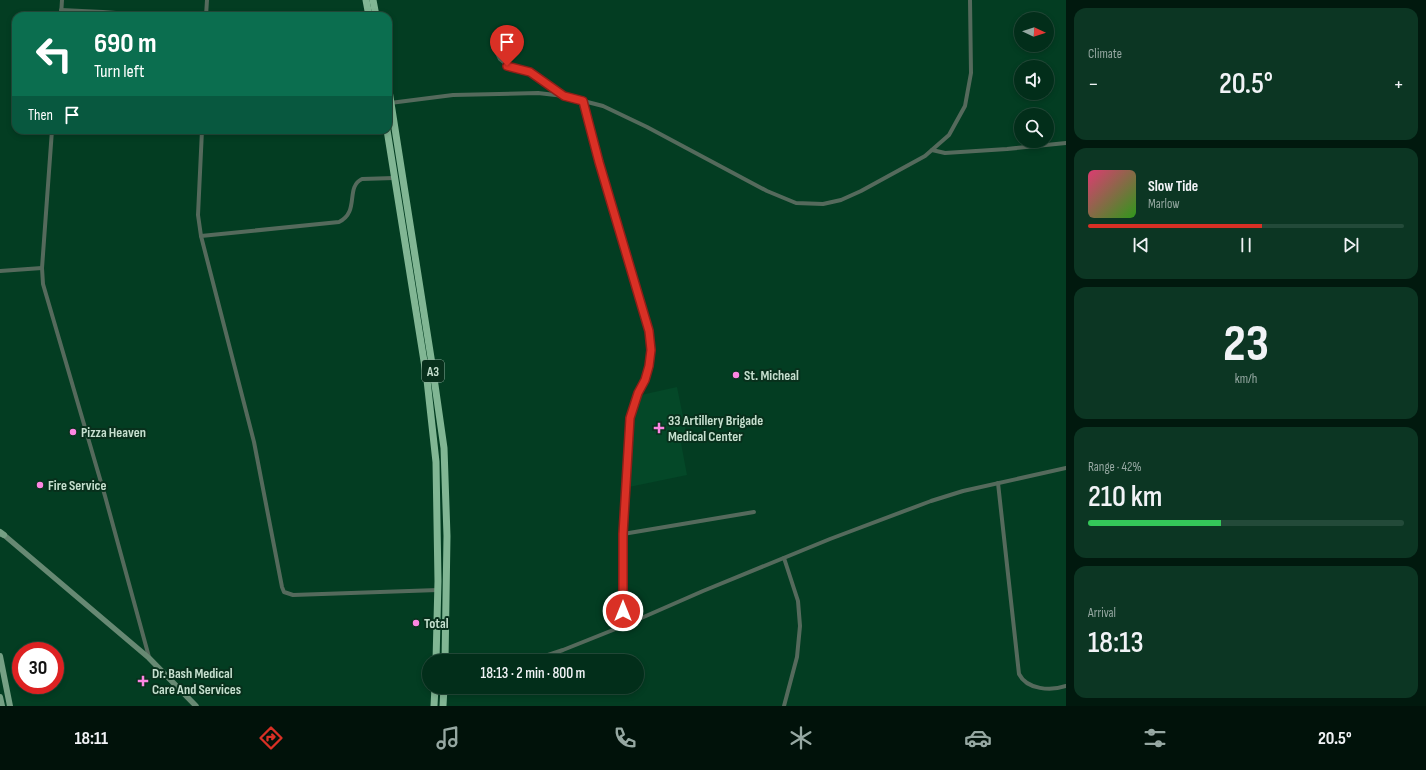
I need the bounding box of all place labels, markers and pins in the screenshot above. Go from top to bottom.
pin [490,25,524,66]
place label: St. Micheal [744,367,799,384]
marker: St. Micheal [731,370,741,380]
place label: 33 Artillery Brigade Medical Center [668,412,763,445]
marker: 33 Artillery Brigade Medical Center [653,422,665,434]
place label: Pizza Heaven [81,424,146,441]
marker: Pizza Heaven [68,427,78,437]
place label: Fire Service [48,477,106,494]
marker: Fire Service [35,480,45,490]
place label: Total [424,615,449,632]
marker: Total [411,618,421,628]
place label: Dr. Bash Medical Care And Services [152,665,241,698]
marker: Dr. Bash Medical Care And Services [137,675,149,687]

